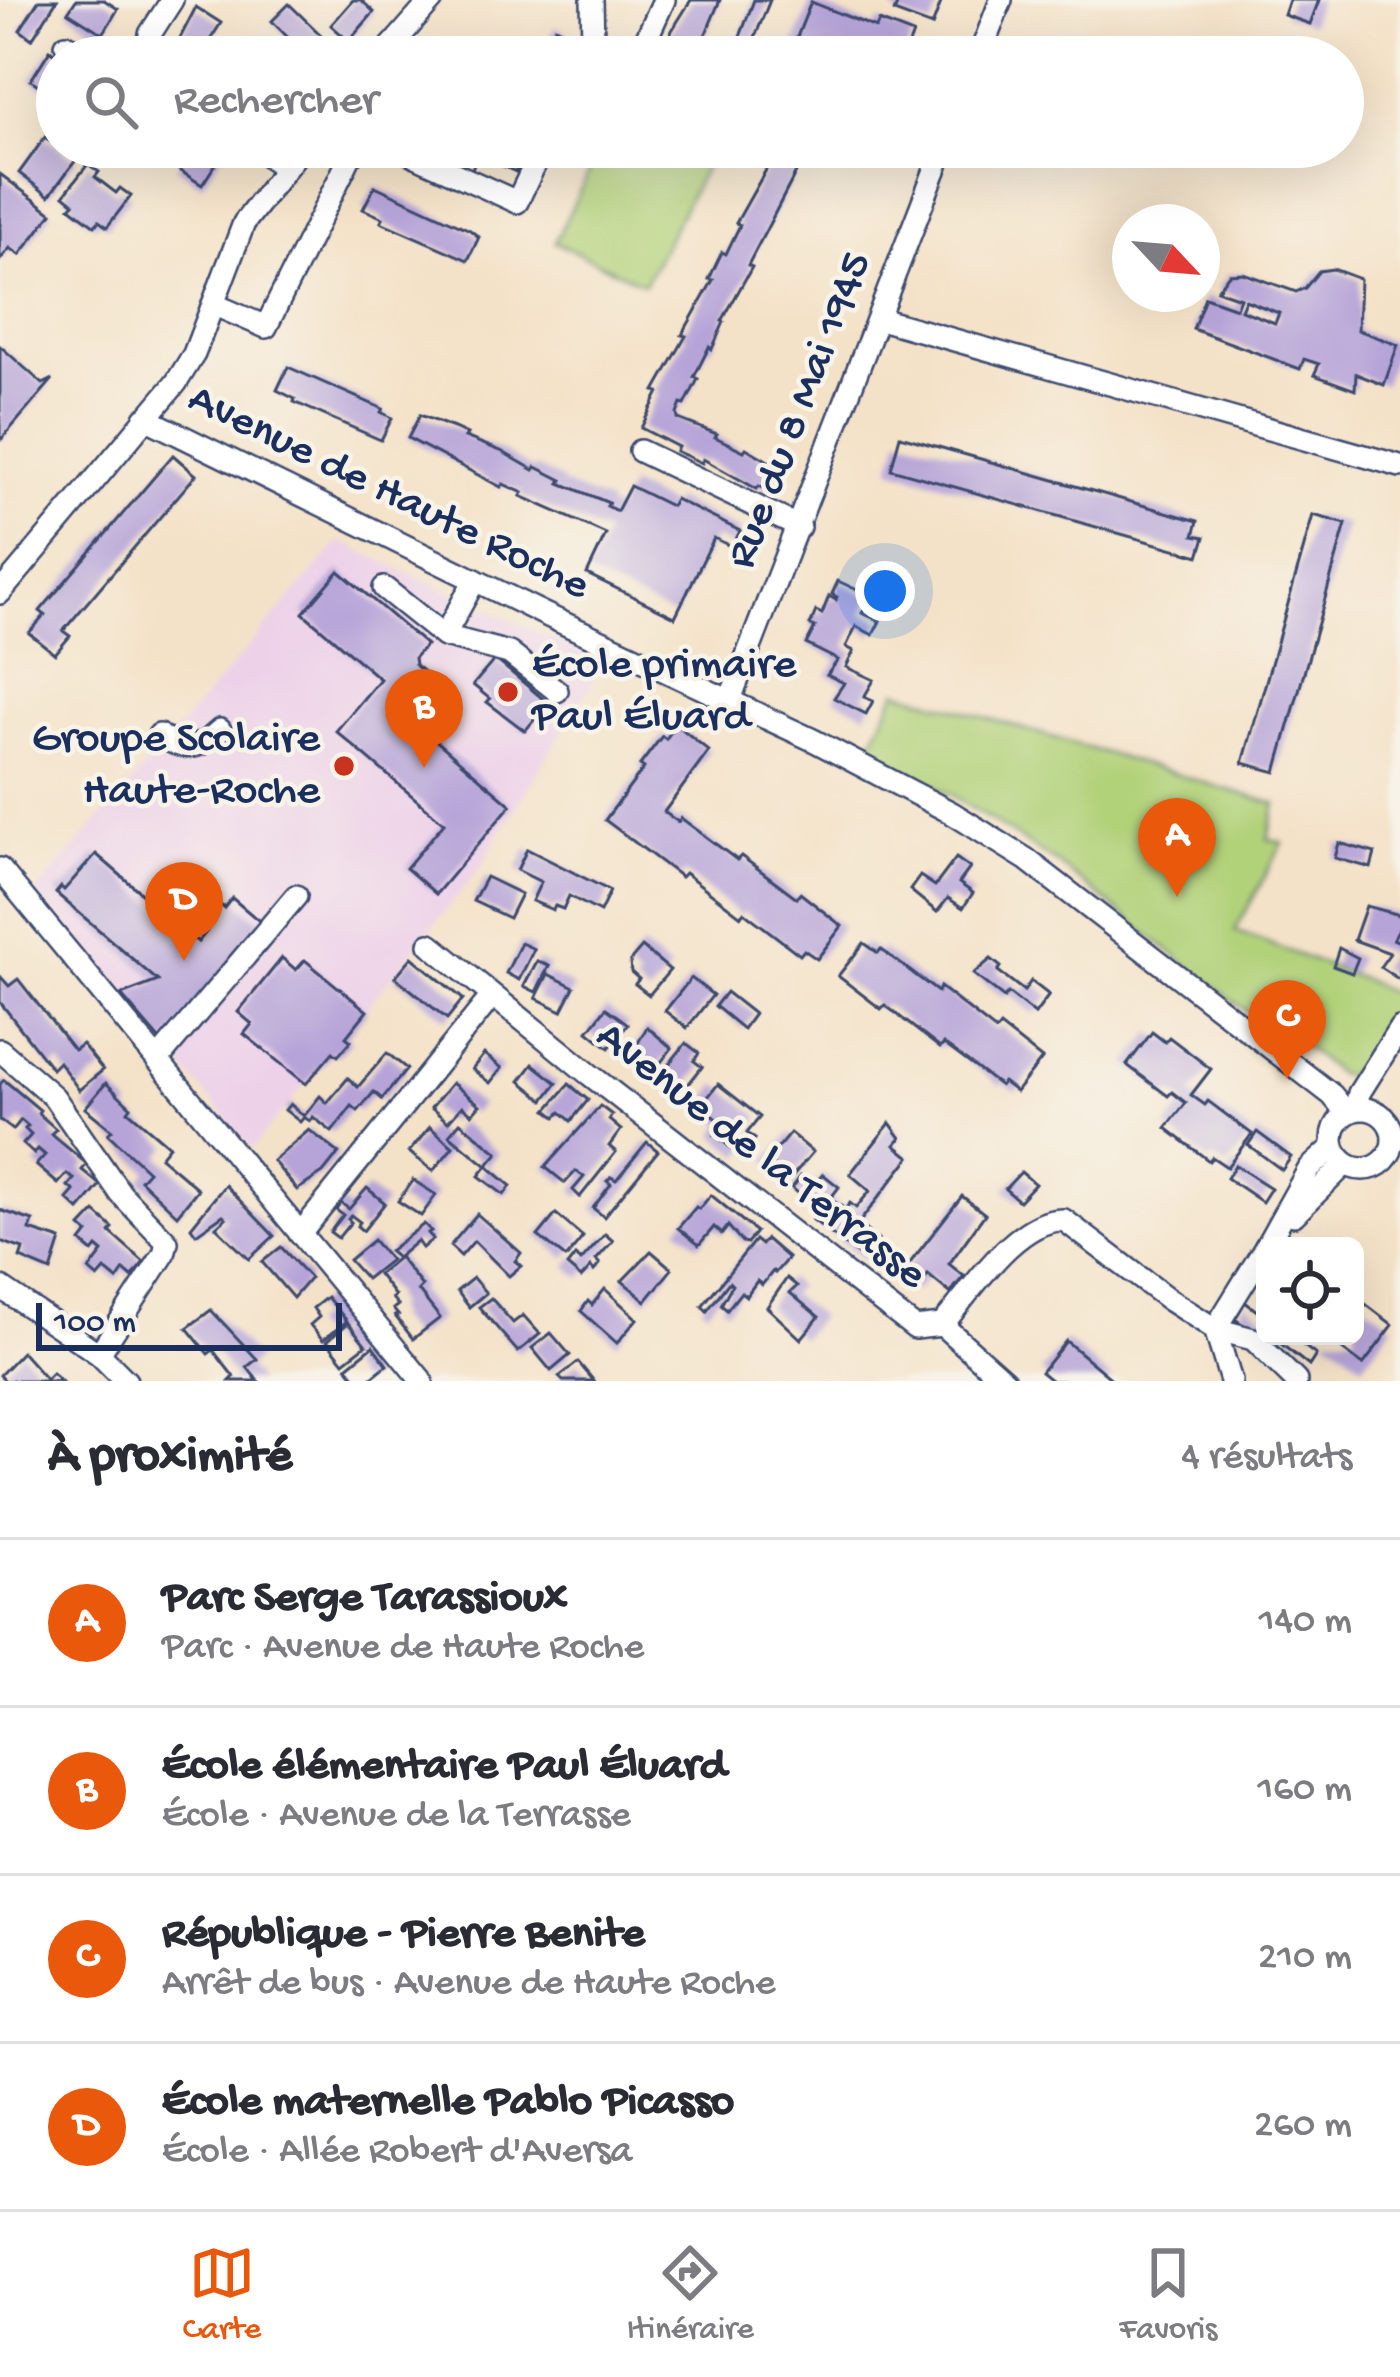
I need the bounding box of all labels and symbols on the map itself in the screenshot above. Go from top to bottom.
north arrow [1112,204,1220,312]
street label: Rue du 8 Mai 1945 [716,245,886,577]
street label: Avenue de Haute Roche [179,374,598,615]
your location [855,561,915,621]
place label: École primaire Paul Éluard [530,640,797,745]
pin: B [385,669,463,768]
marker: École primaire Paul Éluard [495,679,521,705]
place label: Groupe Scolaire Haute-Roche [32,714,321,819]
marker: Groupe Scolaire Haute-Roche [331,753,357,779]
pin: A [1138,798,1216,897]
pin: D [145,862,223,961]
pin: C [1248,980,1326,1079]
street label: Avenue de la Terrasse [584,1011,937,1303]
scale bar [36,1297,342,1350]

